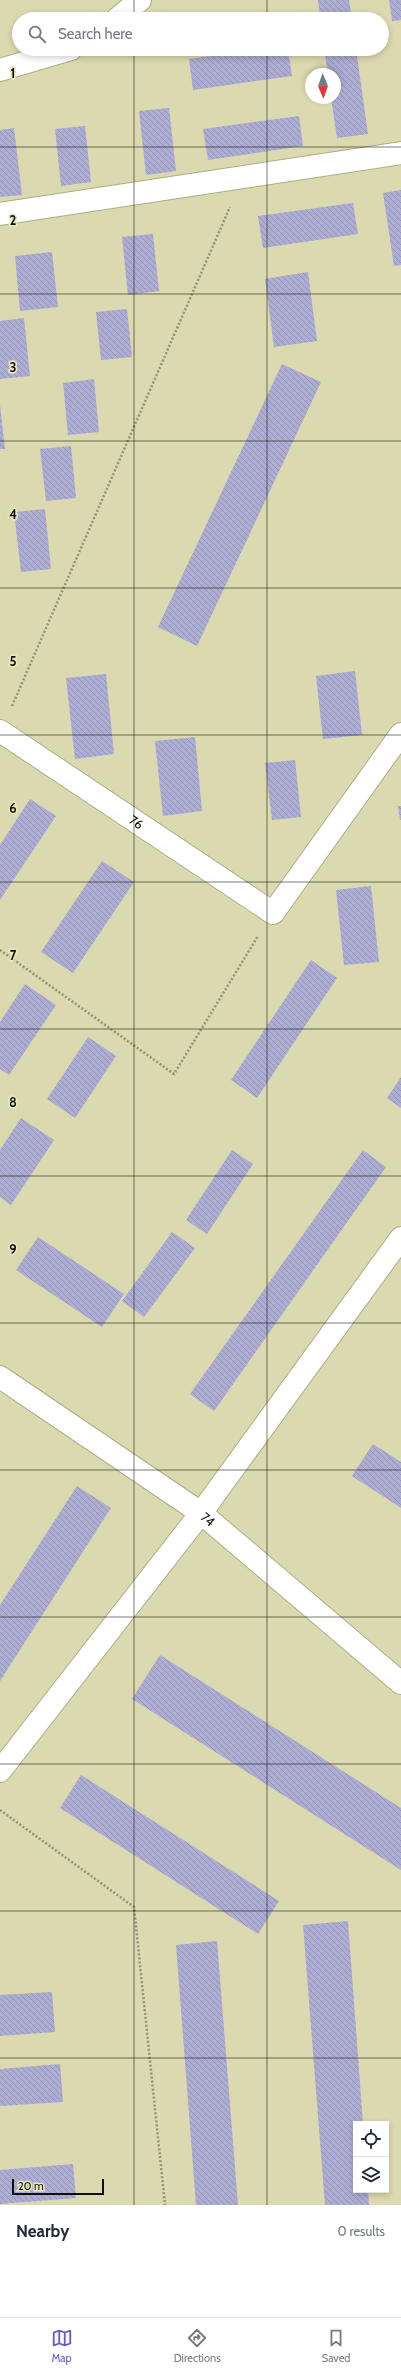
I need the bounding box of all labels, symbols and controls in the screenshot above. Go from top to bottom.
search box [12,12,389,56]
icon: search [26,23,48,45]
text: Search here [58,25,133,43]
text: 1 [11,65,15,81]
north arrow [305,68,341,104]
text: 2 [10,212,17,228]
text: 3 [9,359,17,375]
text: 4 [9,506,17,522]
text: 5 [10,653,17,669]
text: 6 [9,800,17,816]
street label: 76 [126,812,147,832]
text: 7 [10,947,17,963]
text: 8 [9,1094,17,1110]
text: 9 [9,1241,17,1257]
street label: 74 [198,1509,219,1530]
map controls [353,2121,389,2193]
button: locate [353,2121,389,2157]
button: layers [353,2157,389,2193]
scale bar [12,2177,104,2196]
text: 20 m [18,2179,44,2193]
text: Nearby [16,2221,69,2241]
text: 0 results [337,2223,385,2239]
tab: Map [51,2327,73,2365]
tab: Directions [174,2327,221,2365]
tab: Saved [322,2327,350,2365]

